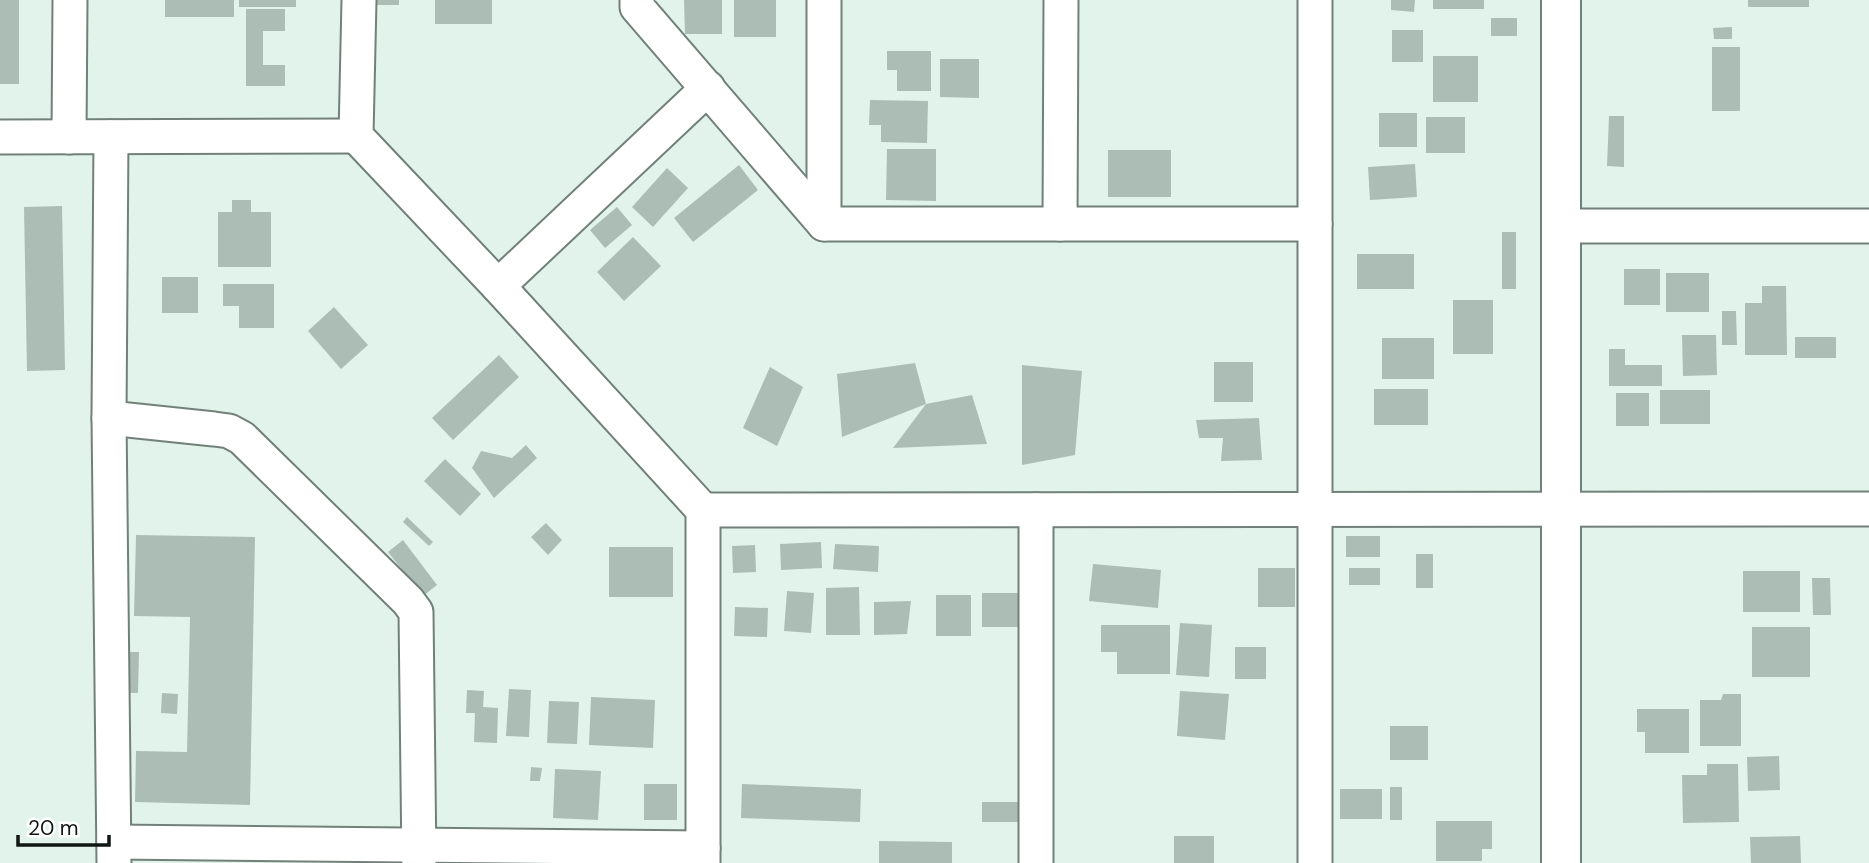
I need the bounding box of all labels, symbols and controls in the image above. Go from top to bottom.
scale bar [18,804,108,848]
text: 20 m [28,814,79,842]

